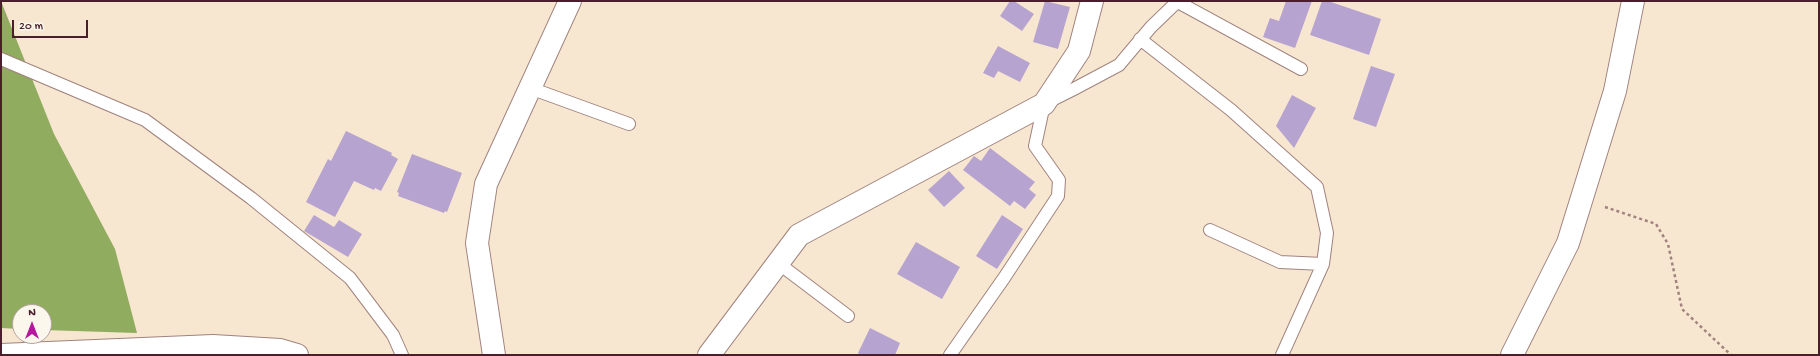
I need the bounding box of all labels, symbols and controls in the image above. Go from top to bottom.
scale bar [14,12,90,38]
text: 20 m [19,20,43,34]
north arrow [12,304,52,344]
text: N [28,307,36,319]

